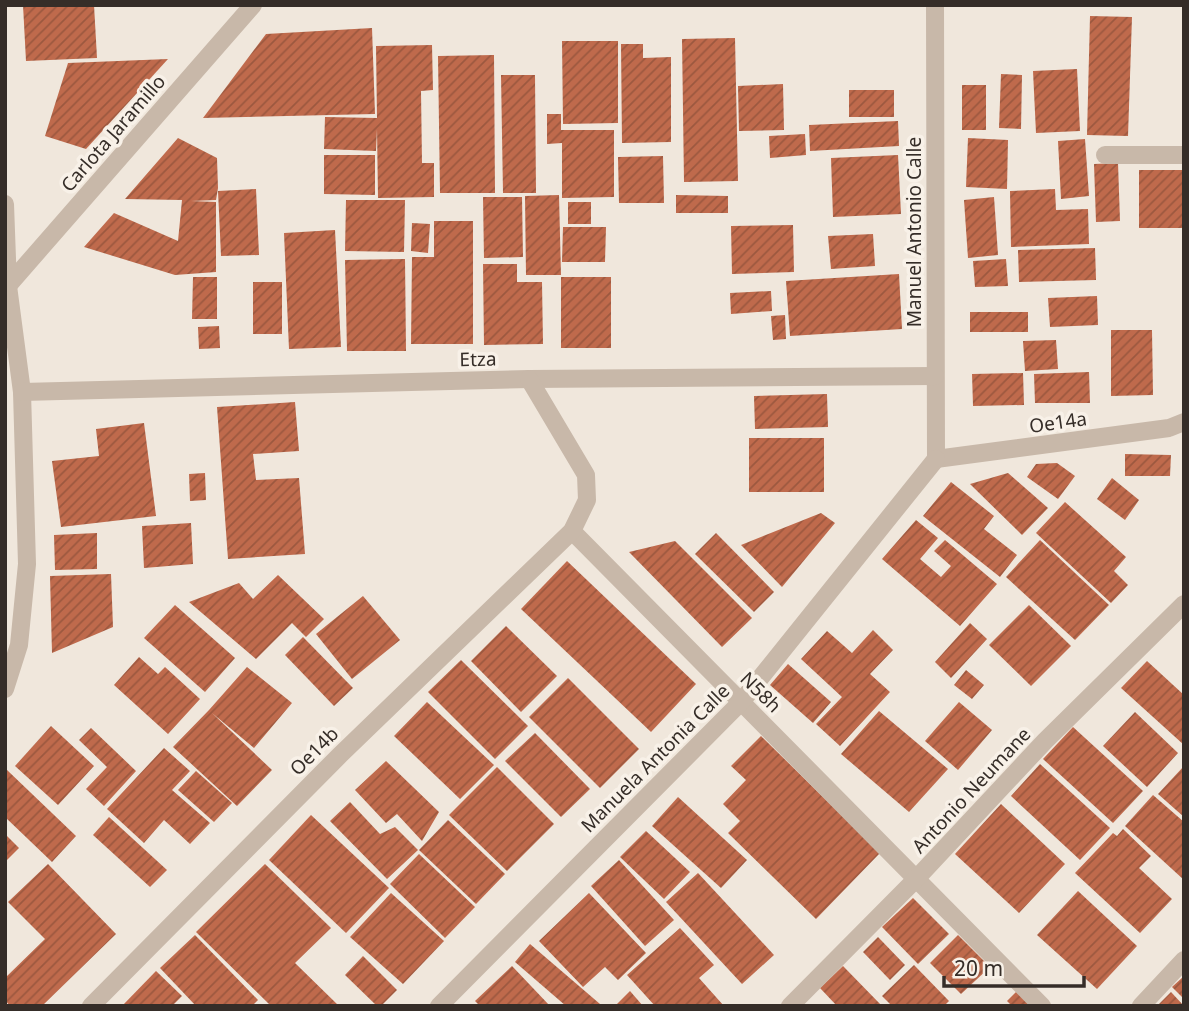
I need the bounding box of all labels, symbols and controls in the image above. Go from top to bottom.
street label: Carlota Jaramillo [55,69,171,197]
street label: Manuel Antonio Calle [901,137,927,327]
street label: Etza [459,346,497,372]
street label: Oe14a [1027,405,1089,439]
street label: N58h [735,666,787,718]
street label: Manuela Antonia Calle [575,678,735,838]
street label: Oe14b [284,721,344,781]
street label: Antonio Neumane [906,721,1036,859]
scale bar [944,944,1084,988]
text: 20 m [954,954,1003,982]

